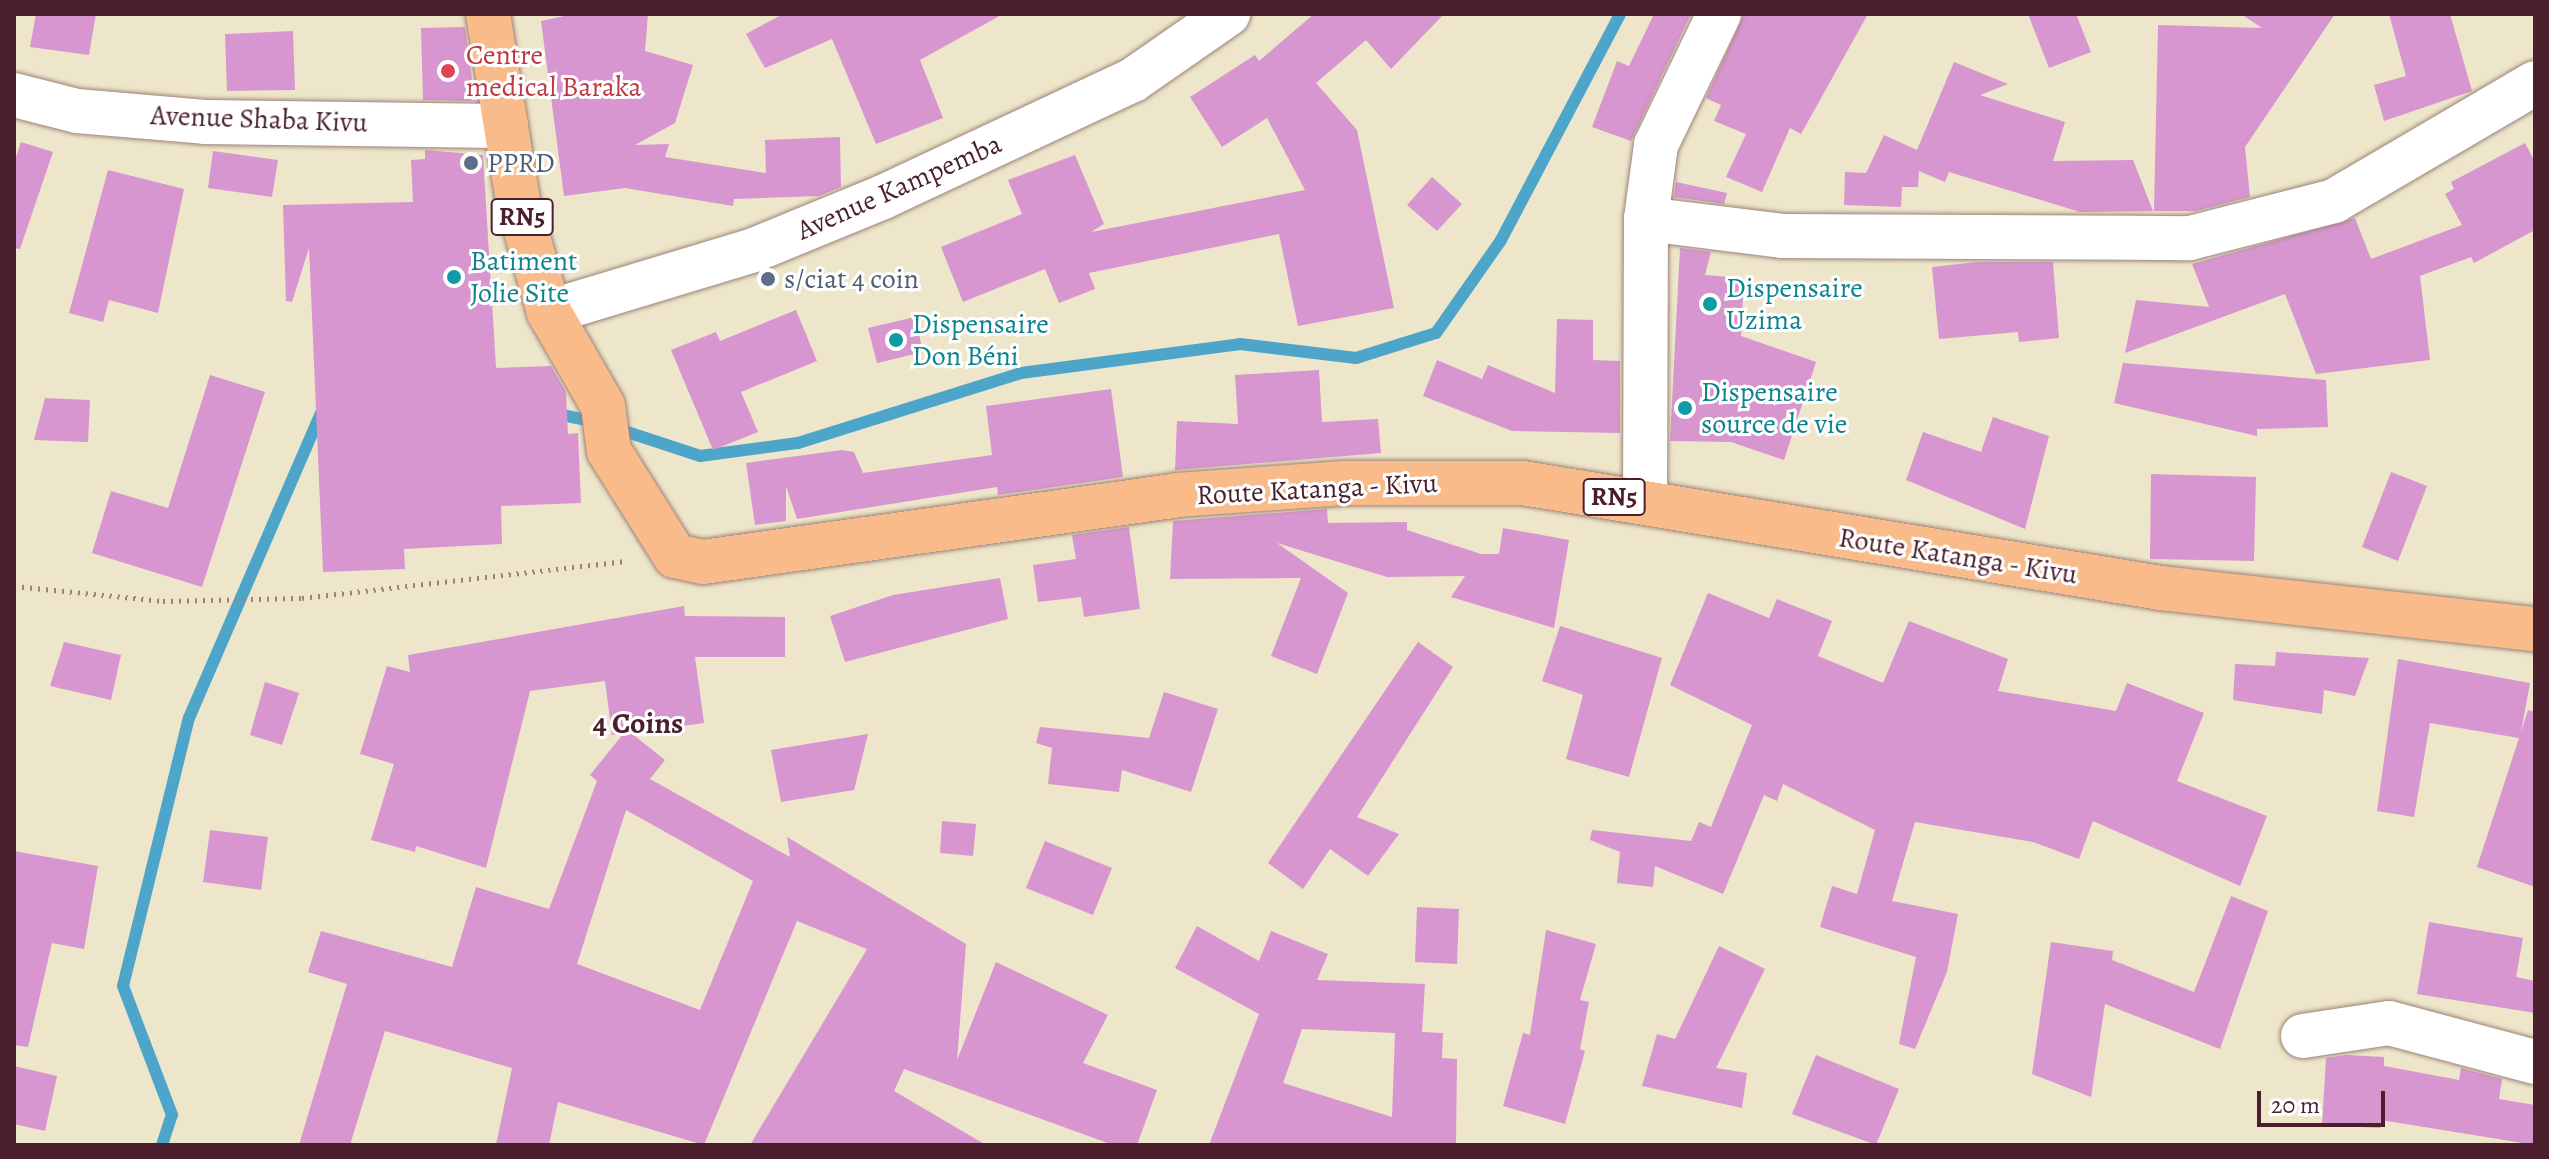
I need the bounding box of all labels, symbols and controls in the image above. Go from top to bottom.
place label: Centre medical Baraka [466,38,641,104]
marker: Centre medical Baraka [437,60,459,82]
street label: Avenue Shaba Kivu [150,98,368,140]
street label: Avenue Kampemba [791,127,1007,247]
place label: PPRD [487,146,555,180]
marker: PPRD [462,154,480,172]
road number: RN5 [490,195,554,239]
place label: Batiment Jolie Site [470,244,577,310]
place label: s/ciat 4 coin [784,262,919,296]
marker: Batiment Jolie Site [445,268,463,286]
marker: s/ciat 4 coin [759,270,777,288]
place label: Dispensaire Uzima [1726,271,1863,337]
marker: Dispensaire Uzima [1701,295,1719,313]
place label: Dispensaire Don Béni [912,307,1049,373]
marker: Dispensaire Don Béni [887,331,905,349]
place label: Dispensaire source de vie [1701,375,1847,441]
marker: Dispensaire source de vie [1676,399,1694,417]
street label: Route Katanga - Kivu [1195,466,1439,512]
road number: RN5 [1582,475,1646,519]
street label: Route Katanga - Kivu [1836,520,2080,592]
district label: 4 Coins [593,705,683,741]
scale bar [2261,1075,2389,1125]
text: 20 m [2271,1089,2320,1121]

